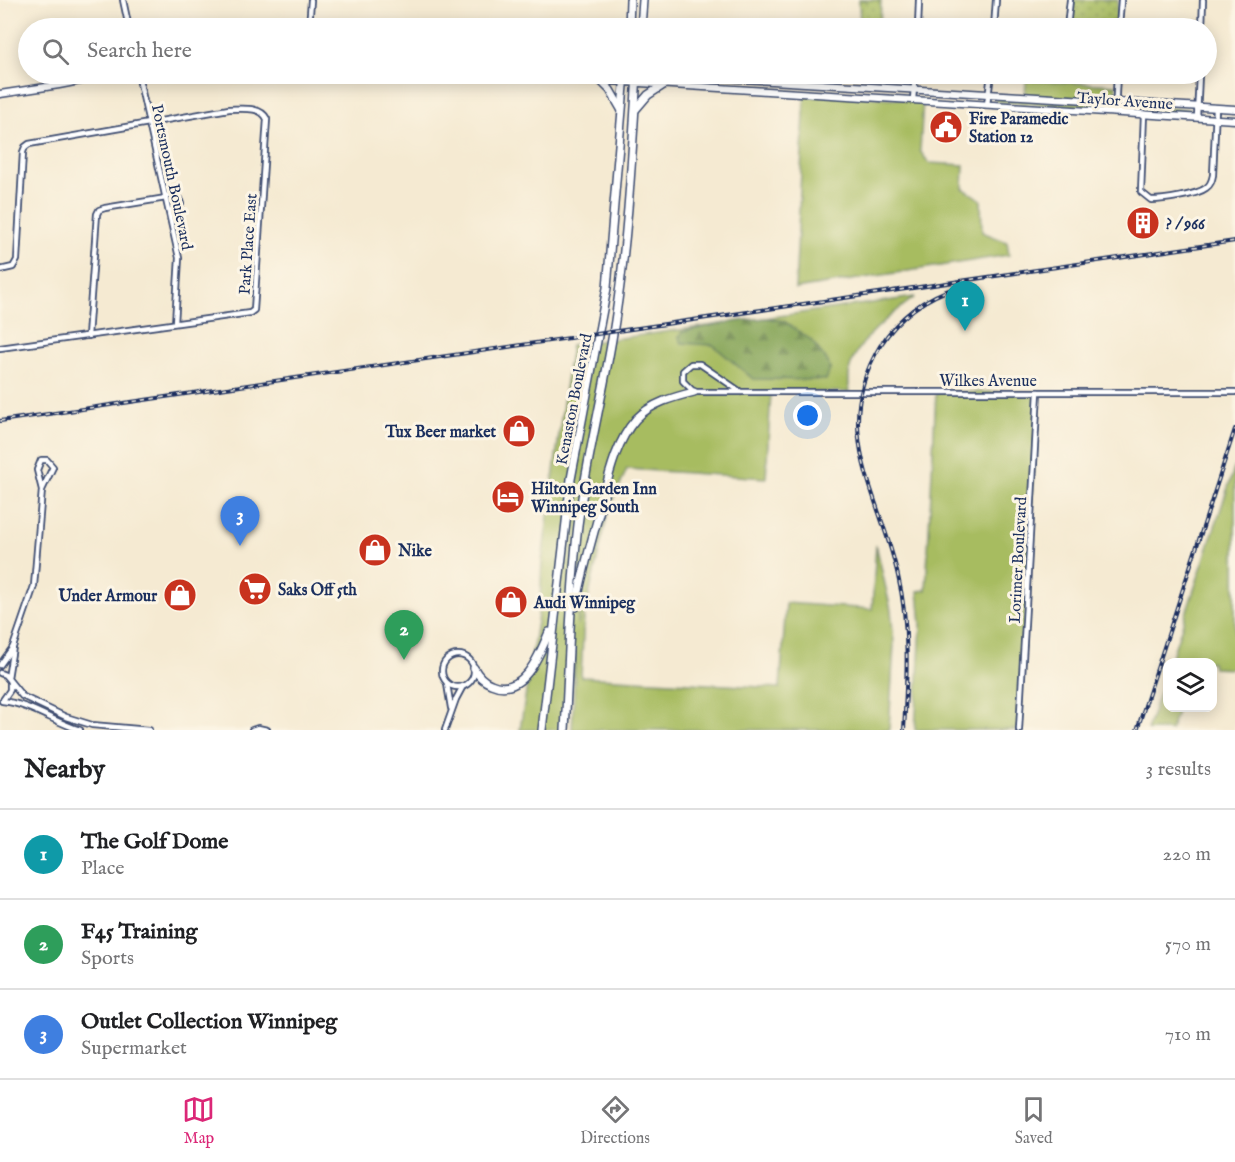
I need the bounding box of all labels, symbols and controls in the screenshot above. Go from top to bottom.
search box [18,18,1217,84]
icon: search [39,35,72,68]
text: Search here [87,37,192,65]
street label: Taylor Avenue [1076,89,1173,115]
street label: Portsmouth Boulevard [146,103,196,253]
public building icon: Fire Paramedic Station 12 [928,109,964,145]
place label: Fire Paramedic Station 12 [969,110,1068,148]
street label: Park Place East [235,192,263,295]
building icon: ? / 966 [1125,205,1161,241]
place label: ? / 966 [1166,215,1206,235]
pin: 1 [946,282,984,331]
street label: Kenaston Boulevard [552,332,598,467]
street label: Wilkes Avenue [939,372,1037,392]
your location [793,401,822,430]
shop icon: Tux Beer market [501,413,537,449]
place label: Tux Beer market [384,423,497,443]
hotel icon: Hilton Garden Inn Winnipeg South [490,479,526,515]
place label: Hilton Garden Inn Winnipeg South [530,480,657,518]
pin: 3 [220,496,260,546]
street label: Lorimer Boulevard [1006,496,1032,624]
shop icon: Nike [357,532,393,568]
place label: Nike [397,542,432,562]
supermarket icon: Saks Off 5th [237,571,273,607]
shop icon: Under Armour [162,577,198,613]
place label: Saks Off 5th [278,581,357,601]
shop icon: Audi Winnipeg [493,584,529,620]
place label: Under Armour [57,587,157,607]
place label: Audi Winnipeg [533,594,636,614]
pin: 2 [384,610,424,660]
map controls [1163,658,1217,712]
button: layers [1163,658,1217,712]
text: Nearby [24,753,105,786]
text: 3 results [1146,757,1211,782]
text: The Golf Dome [81,828,228,856]
text: 1 [40,842,47,867]
text: 220 m [1163,842,1211,867]
text: Place [81,856,124,881]
text: F45 Training [81,918,198,946]
text: 2 [39,932,48,957]
text: 570 m [1165,932,1211,957]
text: Sports [81,946,134,971]
text: Outlet Collection Winnipeg [81,1008,337,1036]
text: 3 [40,1022,47,1047]
text: 710 m [1165,1022,1211,1047]
text: Supermarket [81,1036,187,1061]
tab: Map [182,1093,215,1149]
tab: Directions [580,1093,650,1149]
tab: Saved [1015,1093,1053,1149]

